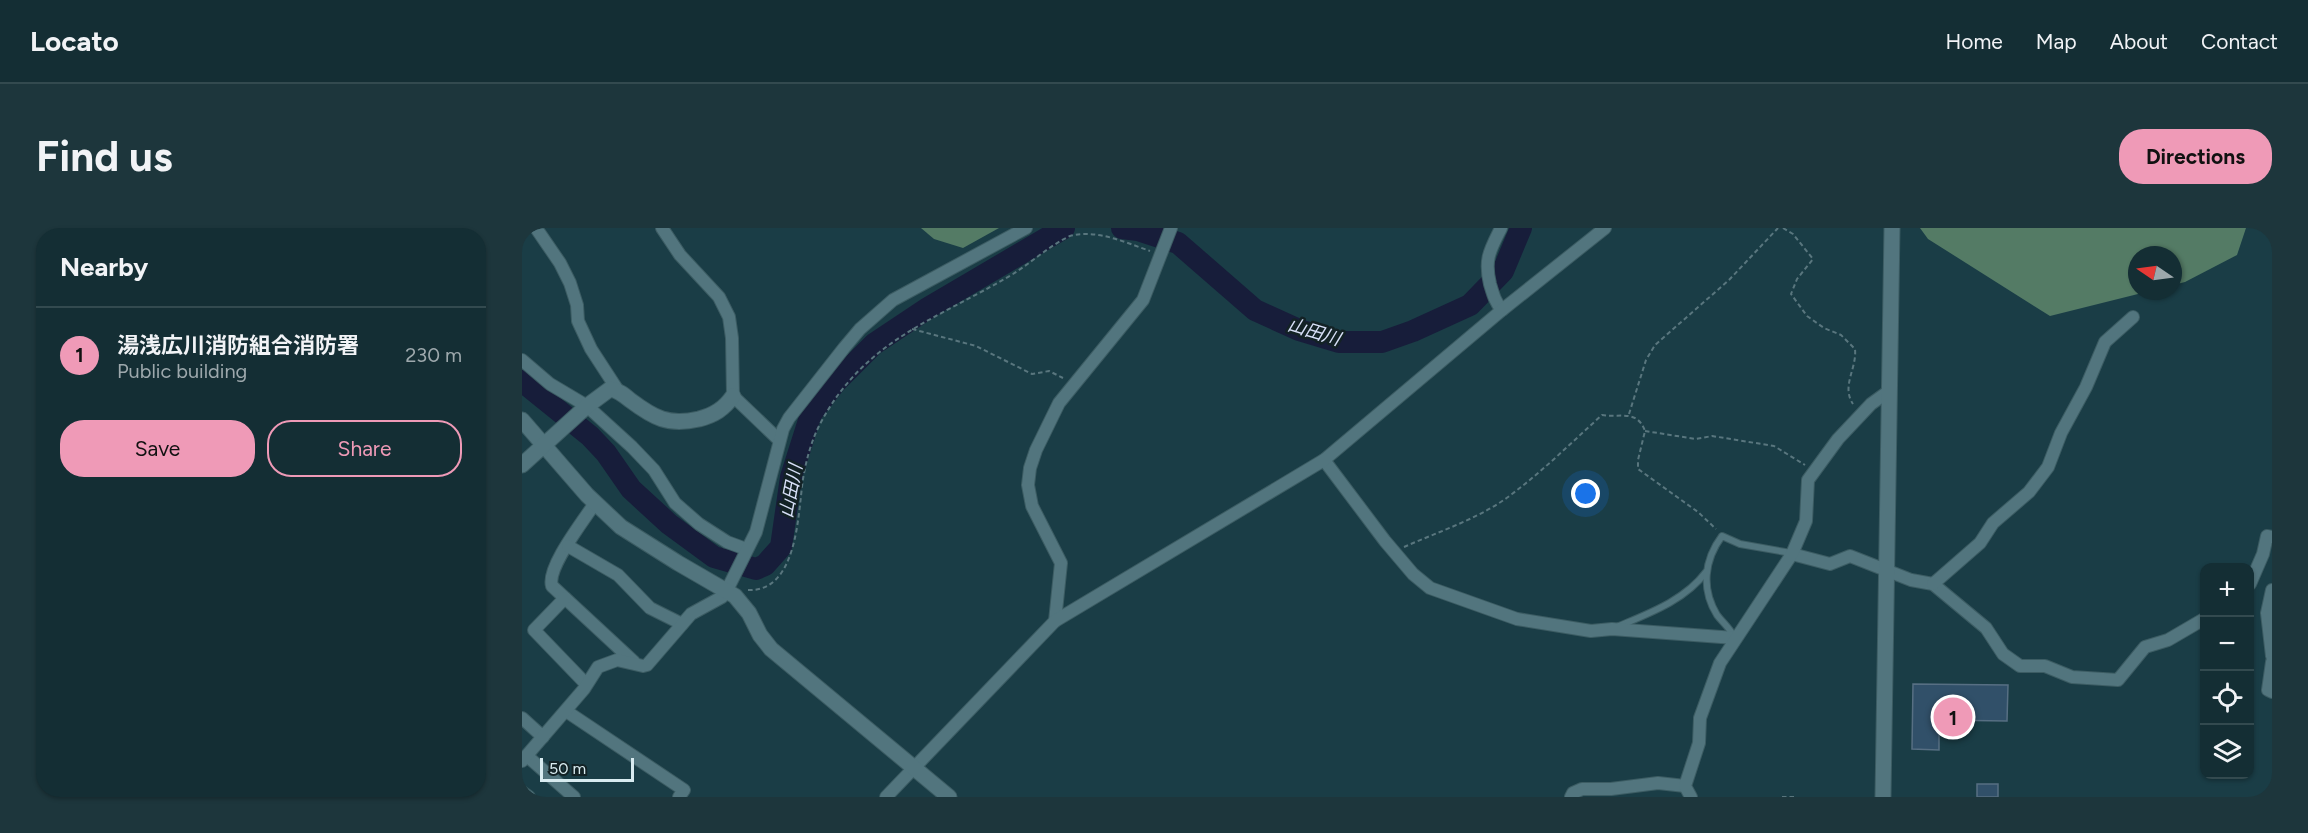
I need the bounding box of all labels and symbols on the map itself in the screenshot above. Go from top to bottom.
north arrow [2128,246,2182,300]
water label: 山田川 [1285,314,1345,351]
water label: 山田川 [775,460,807,520]
your location [1571,479,1600,508]
pin: 1 [1934,694,1972,740]
scale bar [540,755,634,782]

